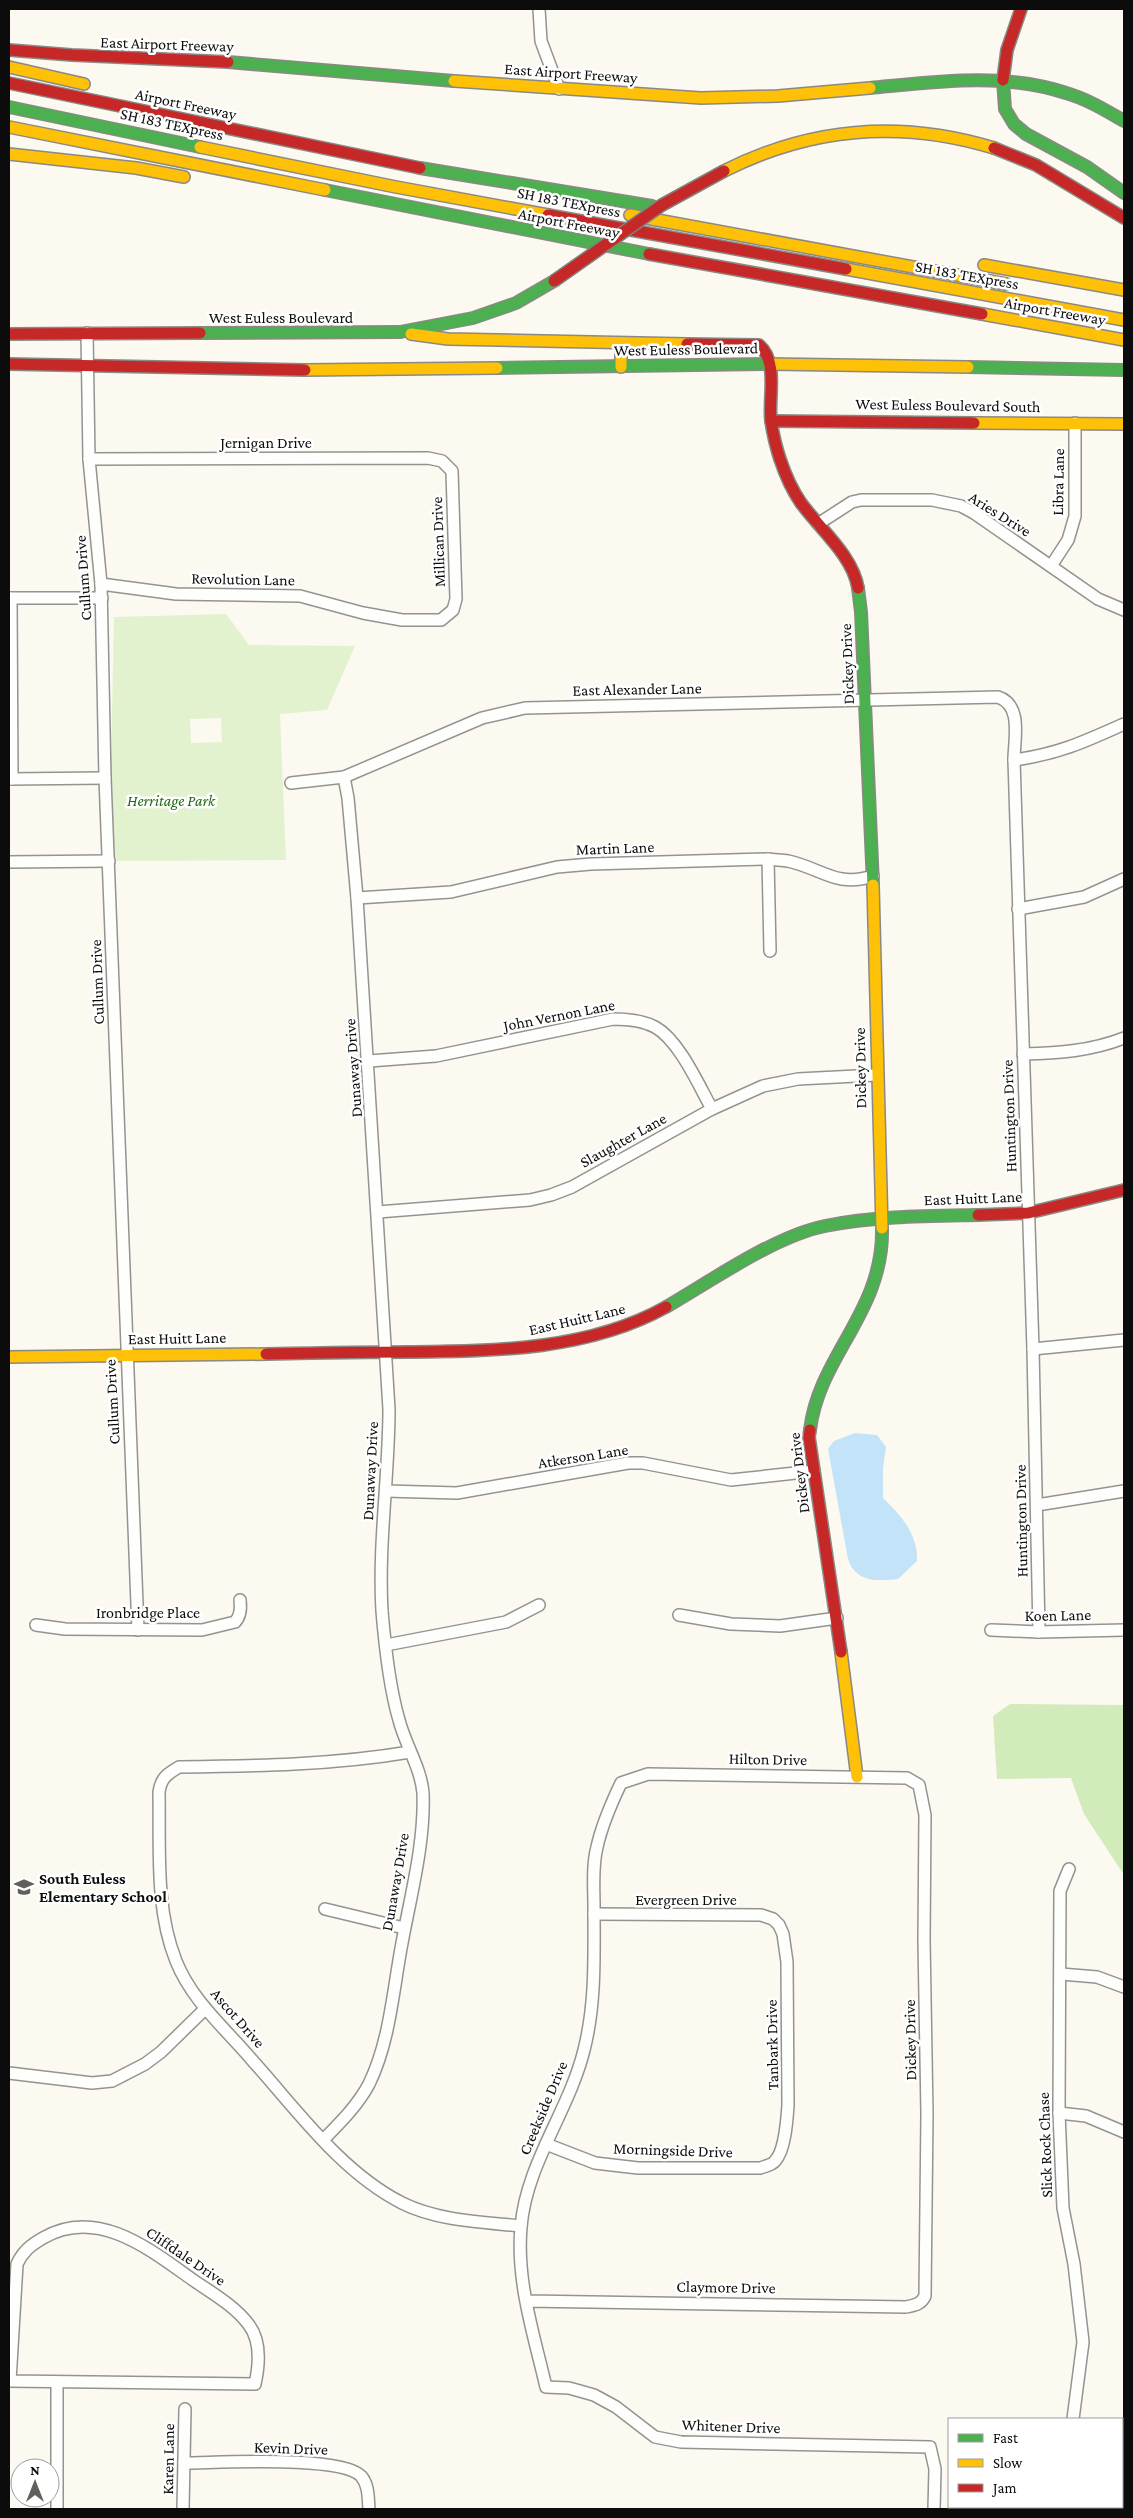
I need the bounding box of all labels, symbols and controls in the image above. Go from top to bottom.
street label: East Airport Freeway [100,33,235,56]
street label: East Airport Freeway [504,60,639,87]
street label: Airport Freeway [134,85,239,124]
street label: SH 183 TEXpress [119,105,225,144]
street label: SH 183 TEXpress [516,184,622,221]
street label: Airport Freeway [517,205,622,242]
street label: SH 183 TEXpress [914,258,1020,293]
street label: Airport Freeway [1003,294,1108,329]
street label: West Euless Boulevard [209,309,354,326]
street label: West Euless Boulevard [614,339,759,359]
street label: West Euless Boulevard South [855,395,1041,415]
street label: Jernigan Drive [218,434,312,452]
street label: Libra Lane [1049,448,1067,516]
street label: Aries Drive [966,488,1034,540]
street label: Millican Drive [428,496,448,588]
street label: Cullum Drive [72,535,94,621]
street label: Revolution Lane [191,570,295,588]
street label: Dickey Drive [837,623,858,705]
street label: East Alexander Lane [572,679,702,699]
park label: Herritage Park [127,792,216,810]
street label: Martin Lane [575,838,655,858]
street label: Cullum Drive [87,939,107,1025]
street label: John Vernon Lane [500,996,616,1036]
street label: Dunaway Drive [341,1018,366,1118]
street label: Dickey Drive [851,1027,870,1109]
street label: Huntington Drive [999,1059,1020,1173]
street label: Slaughter Lane [577,1109,670,1172]
street label: East Huitt Lane [924,1188,1022,1208]
street label: East Huitt Lane [527,1300,627,1338]
street label: East Huitt Lane [128,1329,226,1347]
street label: Cullum Drive [101,1359,123,1445]
street label: Dunaway Drive [359,1421,382,1521]
street label: Dickey Drive [786,1432,813,1514]
street label: Atkerson Lane [537,1440,629,1472]
street label: Huntington Drive [1012,1464,1031,1578]
street label: Ironbridge Place [96,1604,200,1622]
street label: Koen Lane [1025,1606,1091,1624]
street label: Hilton Drive [729,1750,807,1768]
street label: Dunaway Drive [378,1832,413,1933]
place label: South Euless Elementary School [39,1870,167,1905]
school or university icon: South Euless Elementary School [13,1876,35,1898]
street label: Evergreen Drive [635,1891,737,1909]
street label: Ascot Drive [208,1985,268,2051]
street label: Tanbark Drive [763,1999,781,2091]
street label: Dickey Drive [901,1999,920,2081]
street label: Creekside Drive [516,2059,570,2157]
street label: Slick Rock Chase [1035,2092,1055,2198]
street label: Morningside Drive [613,2139,733,2162]
street label: Cliffdale Drive [143,2223,229,2289]
street label: Claymore Drive [676,2278,776,2297]
street label: Whitener Drive [681,2416,781,2436]
legend [948,2418,1123,2508]
street label: Karen Lane [159,2423,177,2495]
text: Fast [993,2430,1019,2446]
street label: Kevin Drive [254,2438,328,2458]
text: Slow [993,2455,1023,2471]
north arrow [10,2458,60,2508]
text: N [30,2462,40,2478]
text: Jam [991,2480,1016,2497]

